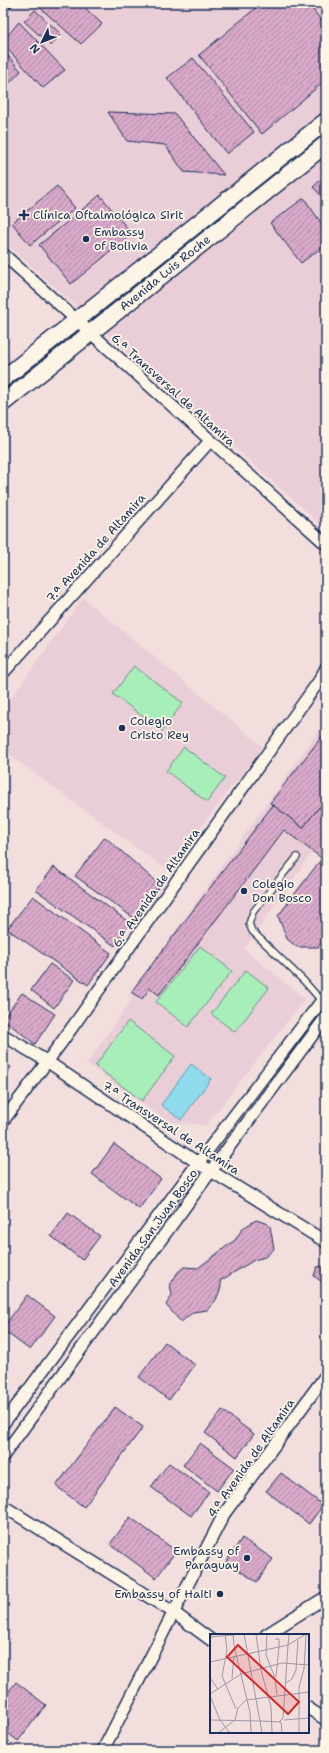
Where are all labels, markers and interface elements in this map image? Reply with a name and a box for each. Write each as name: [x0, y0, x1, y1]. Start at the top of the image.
north arrow: [22, 22, 62, 62]
text: N: [26, 40, 44, 57]
place label: Clínica Oftalmológica Sirit: [33, 207, 184, 223]
marker: Clínica Oftalmológica Sirit: [18, 209, 30, 221]
place label: Embassy of Bolivia: [94, 224, 148, 254]
street label: Avenida Luis Roche: [116, 231, 214, 315]
marker: Embassy of Bolivia: [81, 234, 91, 244]
street label: 6.ª Transversal de Altamira: [108, 330, 239, 450]
street label: 7.ª Avenida de Altamira: [43, 490, 149, 606]
place label: Colegio Cristo Rey: [130, 713, 189, 743]
marker: Colegio Cristo Rey: [117, 723, 127, 733]
street label: 6.ª Avenida de Altamira: [109, 825, 204, 951]
place label: Colegio Don Bosco: [252, 876, 311, 906]
marker: Colegio Don Bosco: [239, 886, 249, 896]
street label: 7.ª Transversal de Altamira: [99, 1078, 243, 1179]
street label: Avenida San Juan Bosco: [105, 1166, 201, 1290]
street label: 4.ª Avenida de Altamira: [204, 1395, 298, 1520]
place label: Embassy of Paraguay: [173, 1543, 240, 1573]
marker: Embassy of Paraguay: [242, 1553, 252, 1563]
place label: Embassy of Haiti: [114, 1586, 212, 1602]
marker: Embassy of Haiti: [215, 1589, 225, 1599]
inset map: [210, 1634, 309, 1733]

